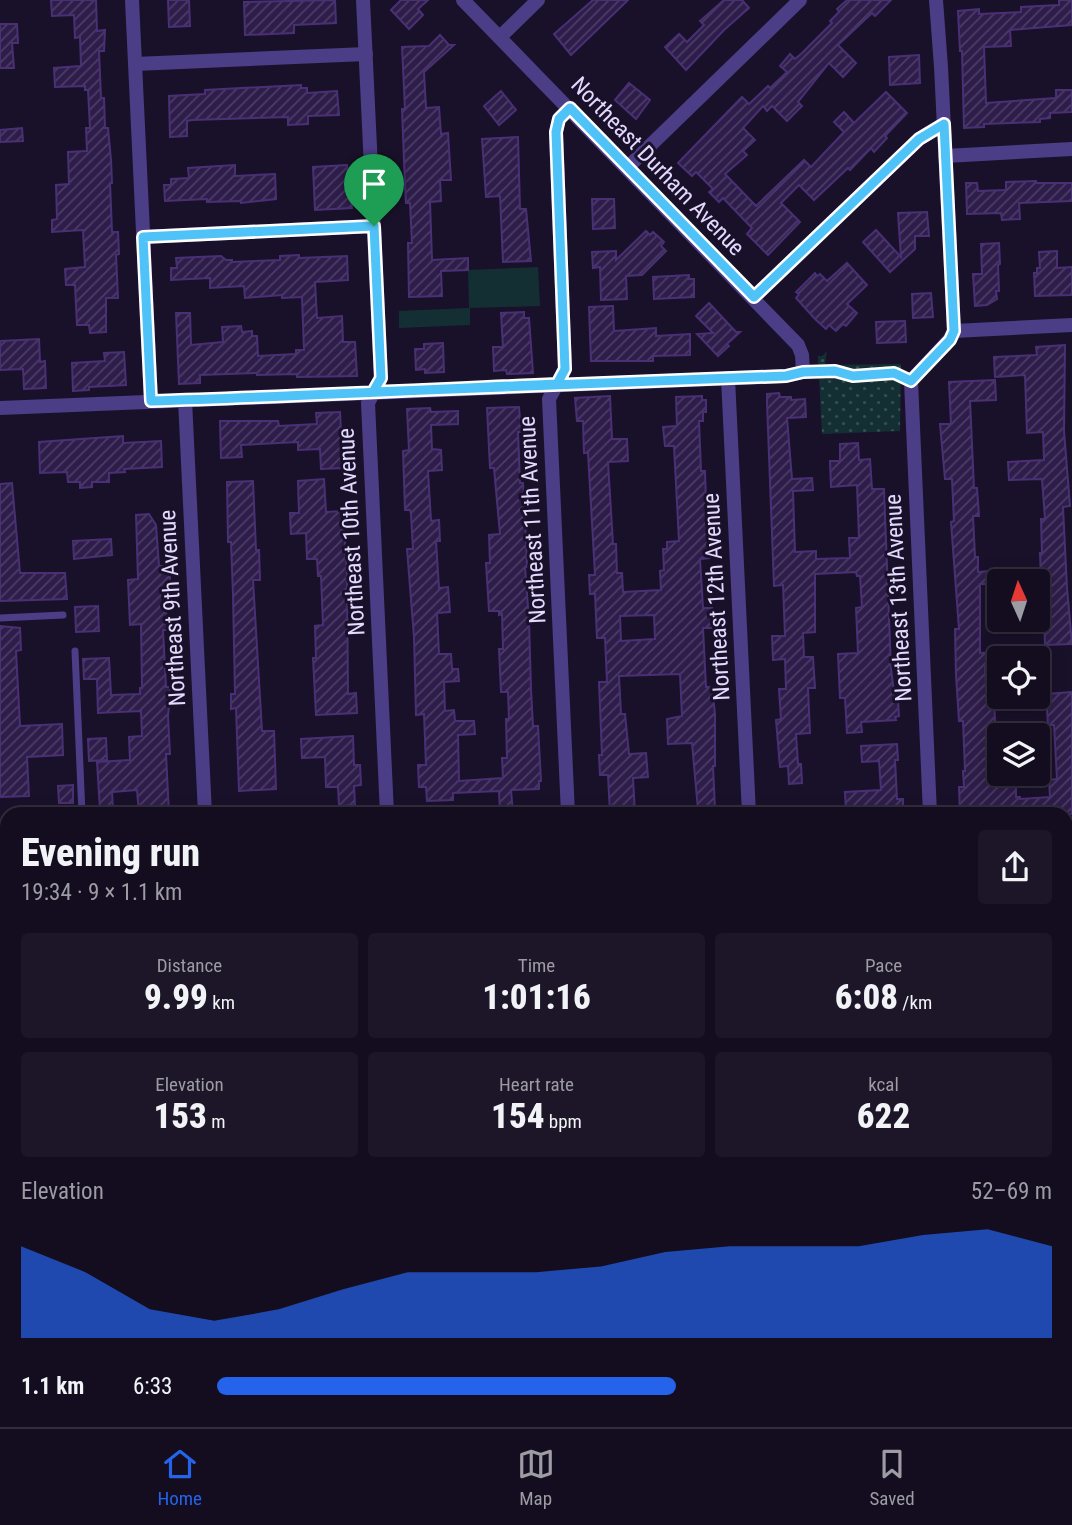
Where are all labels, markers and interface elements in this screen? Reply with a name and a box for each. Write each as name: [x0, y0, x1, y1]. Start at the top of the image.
street label: Northeast Durham Avenue: [565, 71, 750, 261]
pin: [344, 154, 404, 226]
icon: arrive: [355, 165, 393, 203]
street label: Northeast 11th Avenue: [514, 416, 551, 624]
street label: Northeast 10th Avenue: [333, 428, 370, 636]
street label: Northeast 12th Avenue: [698, 493, 735, 701]
street label: Northeast 13th Avenue: [880, 494, 917, 702]
street label: Northeast 9th Avenue: [154, 509, 191, 707]
north arrow: [987, 569, 1050, 632]
map controls: [987, 569, 1050, 786]
button: locate: [987, 646, 1050, 709]
button: layers: [987, 723, 1050, 786]
button: share: [978, 830, 1052, 904]
text: Evening run: [21, 831, 200, 875]
text: 19:34 · 9 × 1.1 km: [21, 879, 182, 906]
text: Distance: [157, 954, 222, 977]
text: Time: [518, 954, 555, 977]
text: Pace: [865, 954, 902, 977]
text: 9.99: [144, 977, 208, 1018]
text: 1:01:16: [482, 977, 591, 1018]
text: 6:08: [835, 977, 898, 1018]
text: km: [208, 991, 235, 1014]
text: /km: [898, 991, 932, 1014]
text: Elevation: [155, 1073, 224, 1096]
text: Heart rate: [499, 1073, 574, 1096]
text: kcal: [868, 1073, 899, 1096]
text: 153: [153, 1096, 207, 1137]
text: 154: [491, 1096, 544, 1137]
text: 622: [857, 1096, 910, 1137]
text: m: [207, 1110, 226, 1133]
text: bpm: [544, 1110, 582, 1133]
text: Elevation: [21, 1178, 104, 1205]
text: 52–69 m: [971, 1178, 1052, 1205]
text: 1.1 km: [21, 1373, 84, 1400]
text: 6:33: [133, 1373, 172, 1400]
tab: Home: [157, 1445, 202, 1510]
tab: Map: [517, 1445, 555, 1510]
tab: Saved: [869, 1445, 915, 1510]

